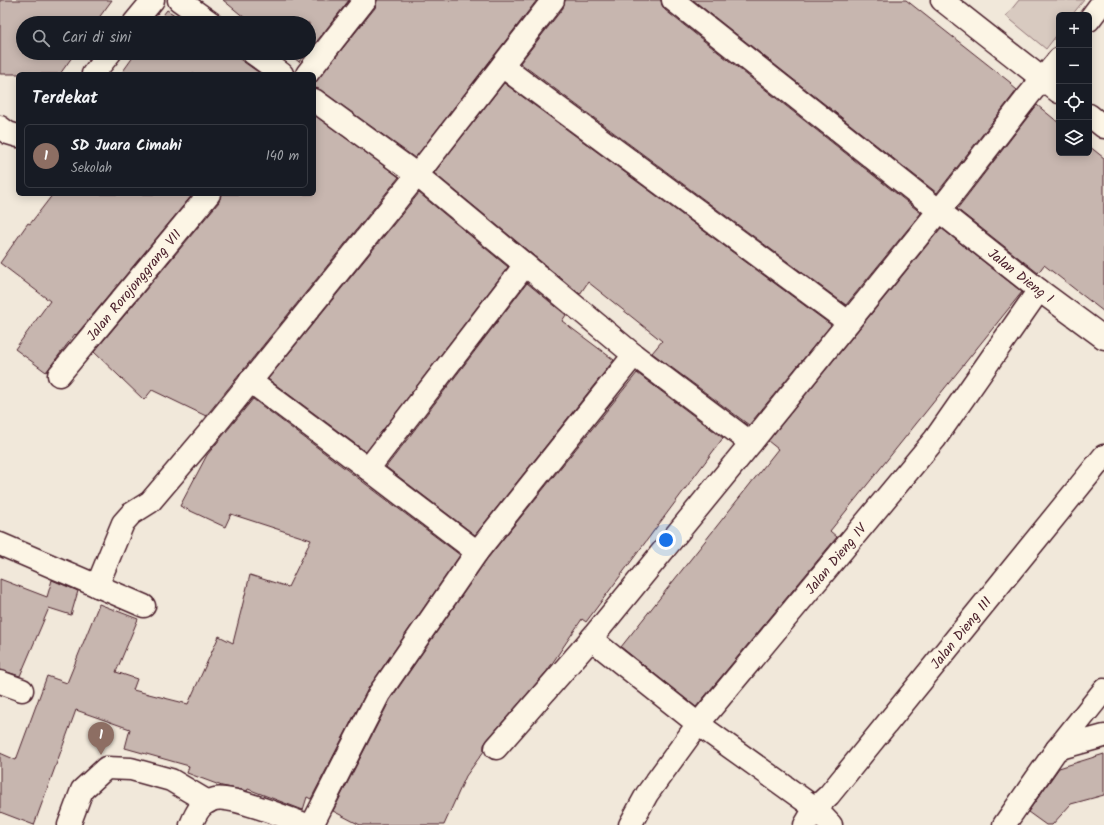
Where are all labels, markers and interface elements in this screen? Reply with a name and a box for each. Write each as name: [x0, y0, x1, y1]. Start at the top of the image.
map controls: [1056, 12, 1092, 156]
button: +: [1056, 12, 1092, 48]
search box: [16, 16, 316, 60]
text: Cari di sini: [62, 26, 131, 50]
icon: search: [30, 27, 52, 49]
button: −: [1056, 48, 1092, 84]
button: locate: [1056, 84, 1092, 120]
text: Terdekat: [32, 85, 98, 112]
button: layers: [1056, 120, 1092, 156]
text: SD Juara Cimahi: [71, 134, 182, 158]
text: 1: [44, 146, 48, 167]
text: 140 m: [266, 146, 299, 167]
text: Sekolah: [71, 158, 112, 179]
street label: Jalan Rorojonggrang VII: [81, 225, 187, 346]
street label: Jalan Dieng I: [983, 243, 1058, 309]
street label: Jalan Dieng IV: [800, 518, 873, 600]
your location: [656, 530, 676, 550]
street label: Jalan Dieng III: [925, 592, 998, 674]
pin: 1: [88, 722, 114, 755]

